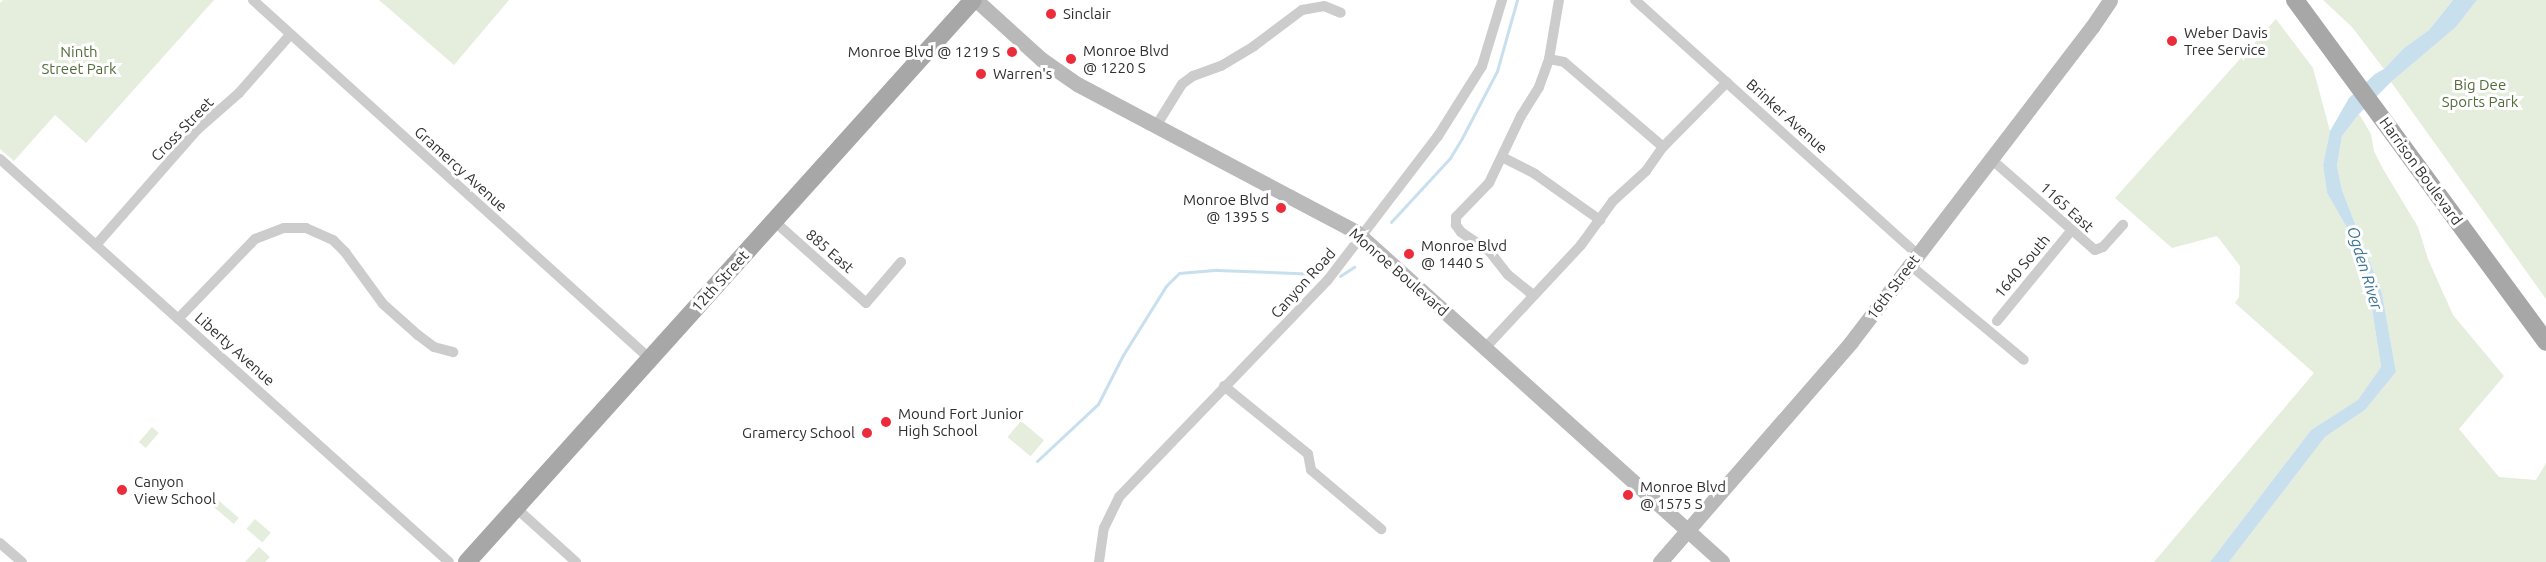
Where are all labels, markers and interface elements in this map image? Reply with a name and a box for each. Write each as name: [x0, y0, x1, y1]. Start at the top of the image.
place label: Sinclair: [1063, 5, 1111, 23]
marker: Sinclair: [1044, 7, 1058, 21]
place label: Weber Davis Tree Service: [2184, 23, 2268, 58]
marker: Weber Davis Tree Service: [2165, 34, 2179, 48]
place label: Monroe Blvd @ 1220 S: [1083, 41, 1169, 76]
park label: Ninth Street Park: [41, 42, 117, 77]
place label: Monroe Blvd @ 1219 S: [848, 43, 1000, 61]
marker: Monroe Blvd @ 1219 S: [1005, 45, 1019, 59]
marker: Monroe Blvd @ 1220 S: [1064, 52, 1078, 66]
place label: Warren's: [993, 65, 1052, 83]
marker: Warren's: [974, 67, 988, 81]
street label: Brinker Avenue: [1743, 75, 1831, 157]
park label: Big Dee Sports Park: [2442, 75, 2518, 110]
street label: Cross Street: [147, 93, 217, 165]
street label: Harrison Boulevard: [2376, 114, 2466, 228]
street label: Gramercy Avenue: [411, 123, 511, 215]
street label: 1165 East: [2037, 178, 2097, 236]
place label: Monroe Blvd @ 1395 S: [1183, 190, 1269, 225]
marker: Monroe Blvd @ 1395 S: [1274, 201, 1288, 215]
street label: Monroe Boulevard: [1346, 224, 1452, 320]
water label: Ogden River: [2343, 224, 2387, 312]
street label: 885 East: [802, 225, 858, 277]
street label: 1640 South: [1990, 231, 2054, 301]
place label: Monroe Blvd @ 1440 S: [1421, 236, 1507, 271]
street label: Canyon Road: [1267, 244, 1339, 322]
street label: 12th Street: [688, 246, 752, 316]
marker: Monroe Blvd @ 1440 S: [1402, 247, 1416, 261]
street label: 16th Street: [1863, 251, 1923, 323]
street label: Liberty Avenue: [191, 308, 279, 390]
place label: Mound Fort Junior High School: [898, 404, 1023, 439]
marker: Mound Fort Junior High School: [879, 415, 893, 429]
place label: Gramercy School: [742, 424, 855, 442]
marker: Gramercy School: [860, 426, 874, 440]
place label: Canyon View School: [134, 472, 216, 507]
place label: Monroe Blvd @ 1575 S: [1640, 477, 1726, 512]
marker: Canyon View School: [115, 483, 129, 497]
marker: Monroe Blvd @ 1575 S: [1621, 488, 1635, 502]

